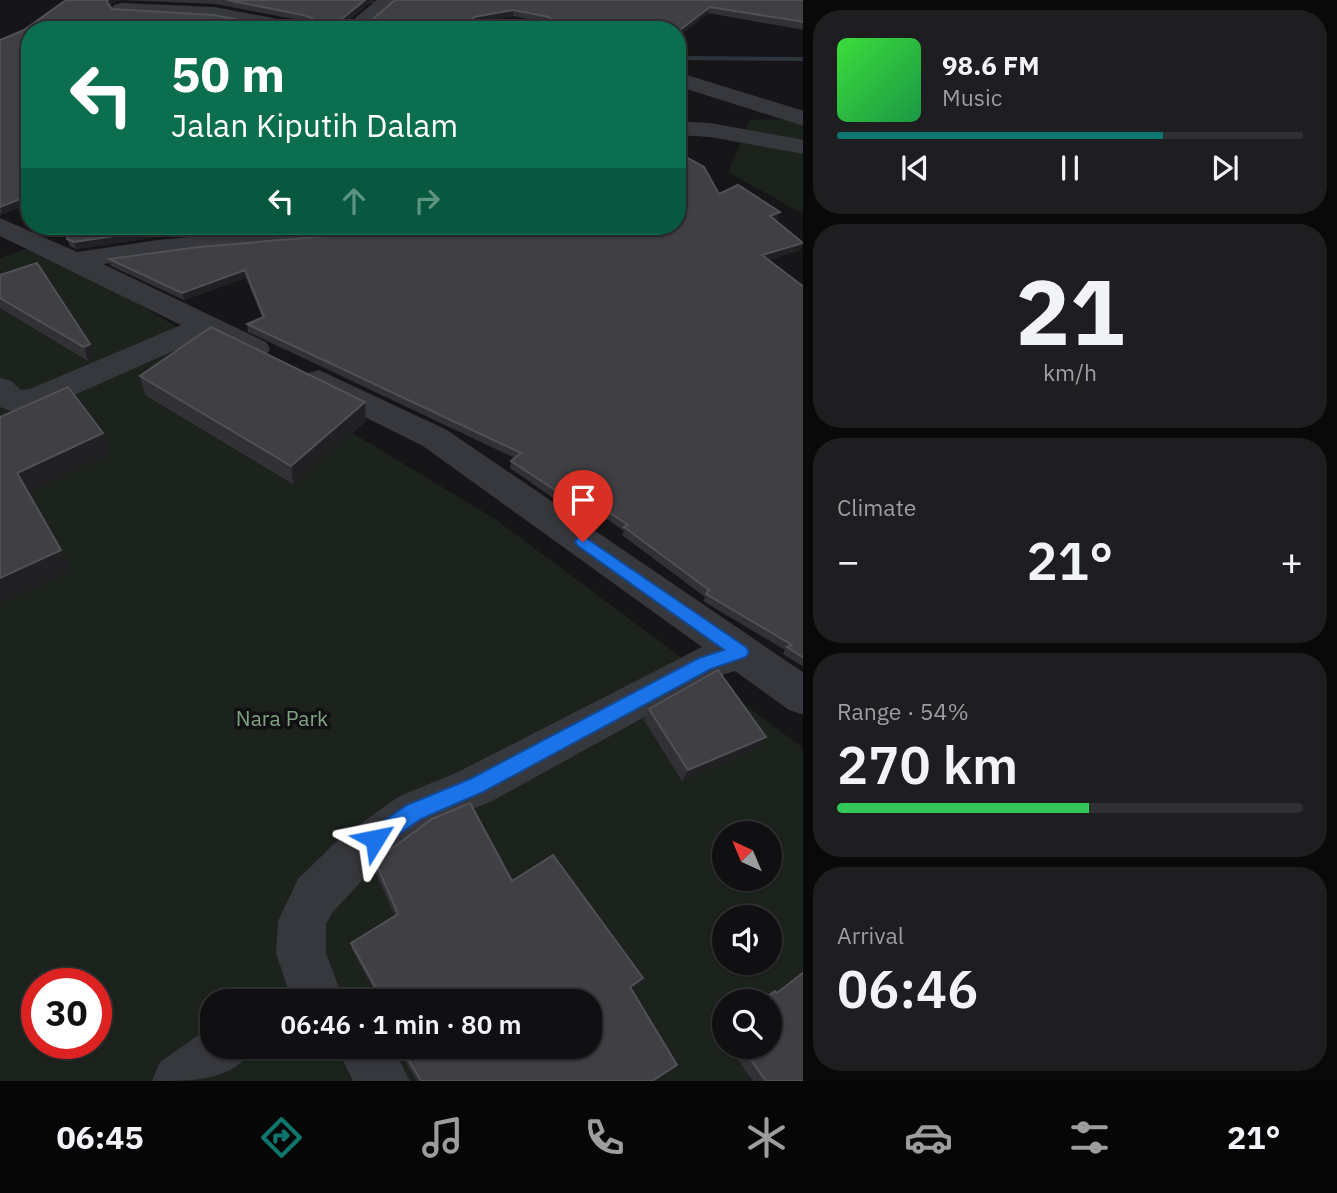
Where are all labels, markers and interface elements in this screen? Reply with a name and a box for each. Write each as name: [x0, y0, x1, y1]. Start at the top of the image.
text: 50 m: [171, 42, 285, 105]
text: 98.6 FM: [942, 48, 1040, 82]
icon: left: [56, 49, 147, 140]
text: Music: [942, 82, 1002, 112]
text: Jalan Kiputih Dalam: [171, 104, 458, 146]
icon: previous: [896, 149, 934, 187]
icon: pause: [1051, 149, 1089, 187]
icon: next: [1206, 149, 1244, 187]
icon: left: [262, 182, 300, 220]
icon: ahead: [335, 182, 373, 220]
icon: right: [408, 182, 446, 220]
text: 21: [1015, 252, 1125, 370]
text: km/h: [1043, 357, 1097, 387]
pin: [553, 470, 613, 542]
icon: arrive: [564, 481, 602, 519]
text: Climate: [837, 492, 916, 522]
text: 21°: [1027, 527, 1113, 594]
text: −: [837, 536, 860, 585]
text: +: [1280, 536, 1303, 585]
text: Range · 54%: [837, 696, 969, 726]
park label: Nara Park: [236, 704, 328, 732]
text: 270 km: [837, 731, 1018, 798]
position arrow: [338, 802, 412, 876]
north arrow: [712, 821, 782, 891]
map controls: [712, 821, 782, 1059]
button: sound: [712, 905, 782, 975]
text: Arrival: [837, 920, 904, 950]
text: 06:46: [837, 955, 978, 1022]
speed limit sign: 30: [21, 968, 112, 1059]
button: search: [712, 989, 782, 1059]
text: 06:46 · 1 min · 80 m: [280, 1007, 522, 1041]
icon: directions: [257, 1113, 306, 1162]
icon: music: [418, 1113, 467, 1162]
icon: phone: [580, 1113, 629, 1162]
icon: climate: [742, 1113, 791, 1162]
icon: car: [904, 1113, 953, 1162]
icon: filters: [1065, 1113, 1114, 1162]
text: 06:45: [56, 1116, 144, 1158]
text: 21°: [1227, 1116, 1281, 1158]

